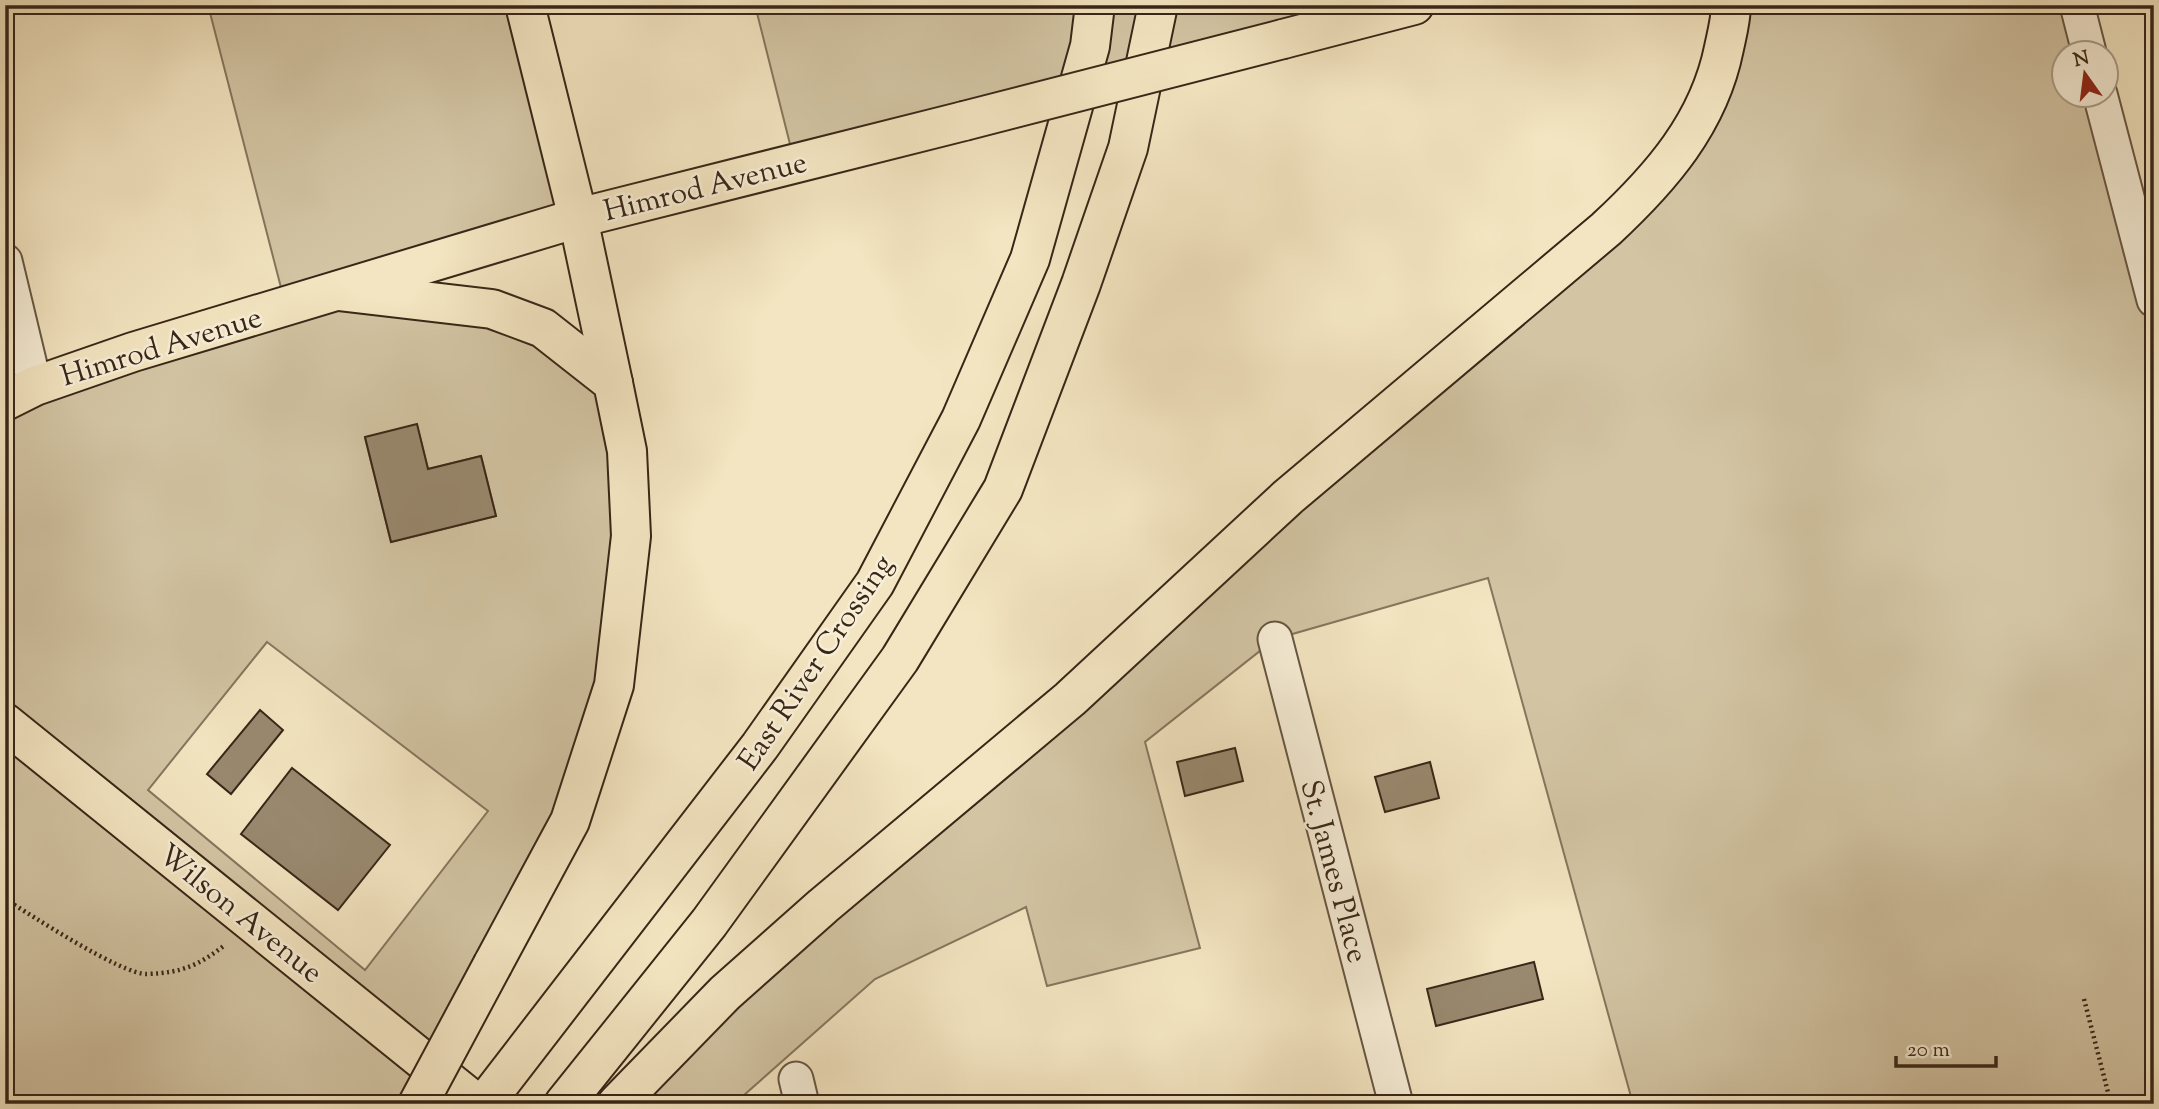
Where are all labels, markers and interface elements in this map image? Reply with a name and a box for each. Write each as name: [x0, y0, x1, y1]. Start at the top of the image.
north arrow: [2050, 38, 2120, 108]
text: N: [2071, 45, 2092, 75]
street label: Himrod Avenue: [599, 142, 812, 234]
street label: Himrod Avenue: [56, 297, 267, 399]
street label: East River Crossing: [729, 547, 905, 780]
street label: St. James Place: [1288, 776, 1378, 968]
street label: Wilson Avenue: [148, 835, 331, 995]
scale bar: [1896, 1025, 1996, 1069]
text: 20 m: [1907, 1036, 1950, 1066]

